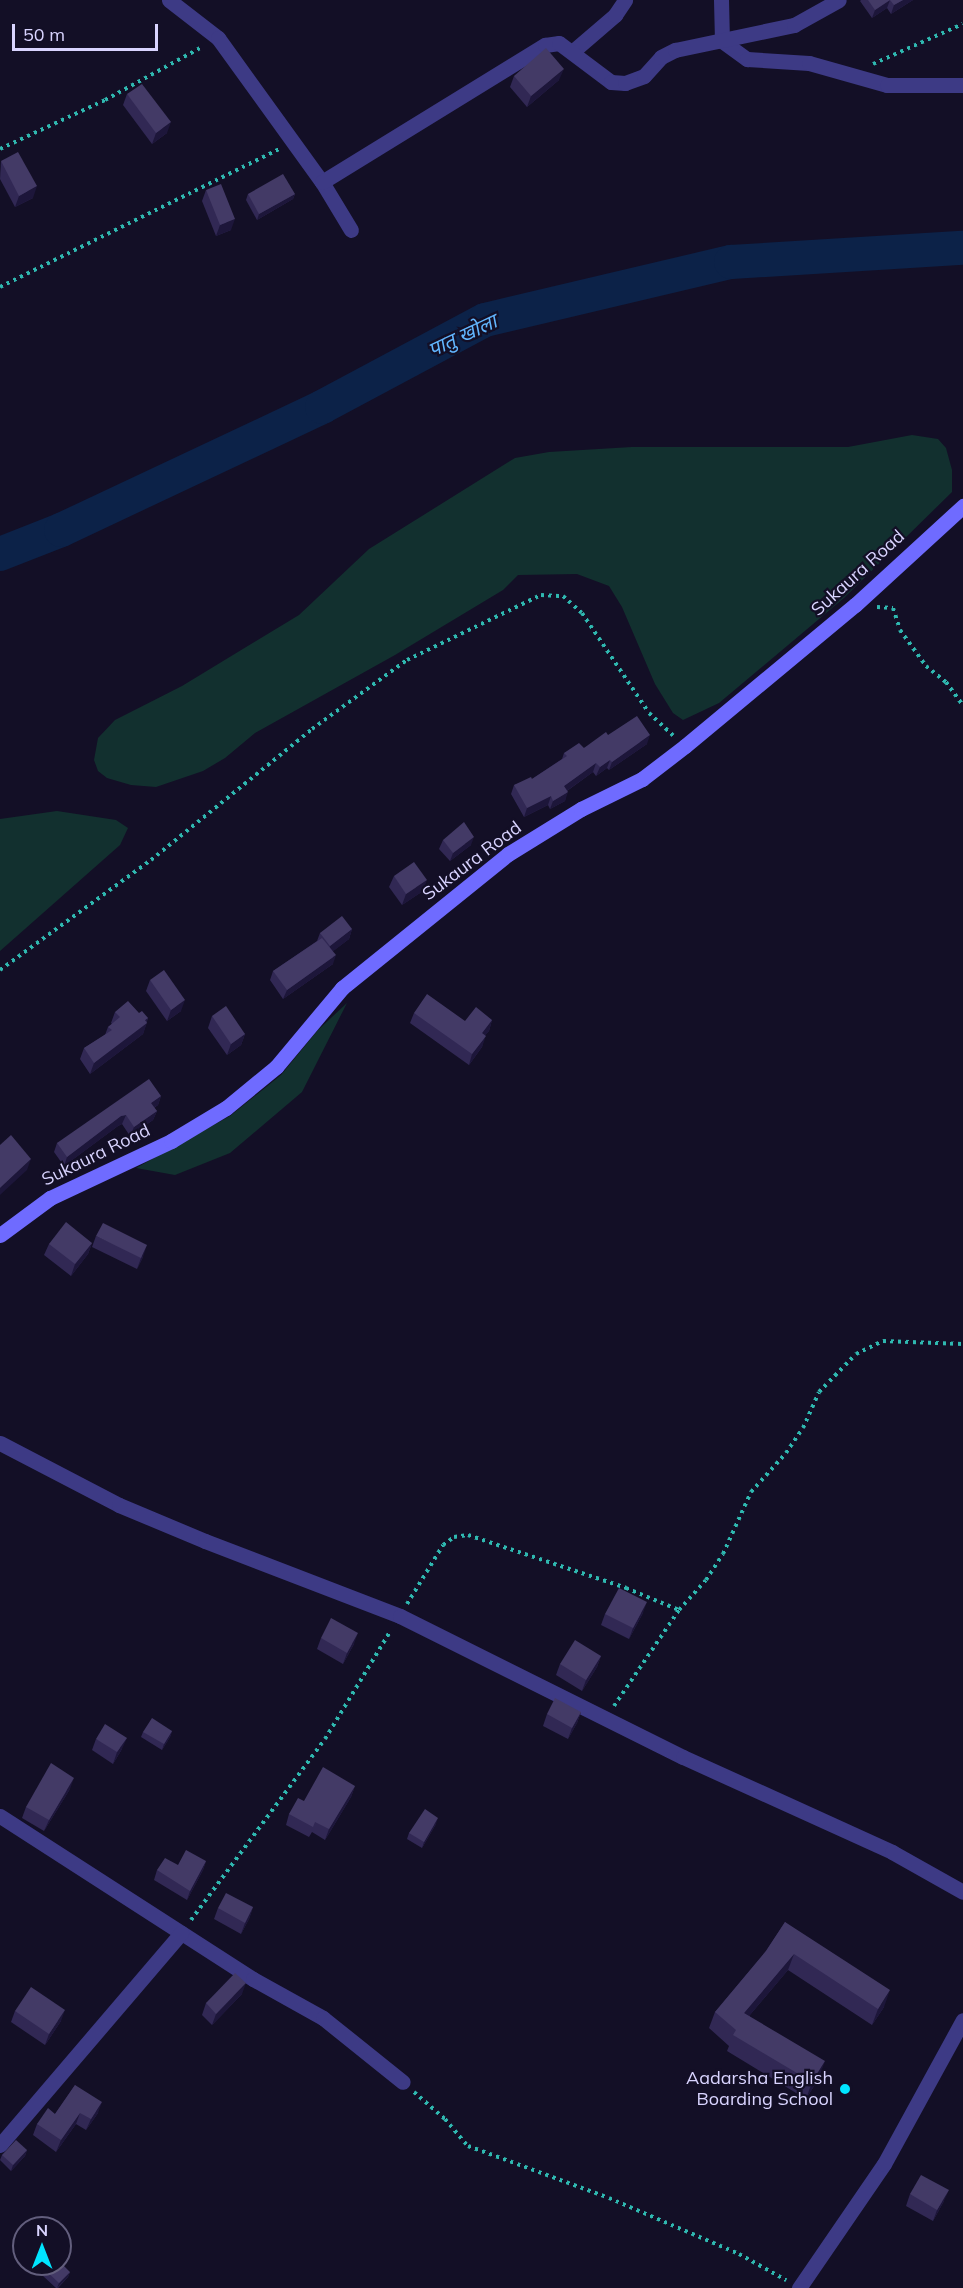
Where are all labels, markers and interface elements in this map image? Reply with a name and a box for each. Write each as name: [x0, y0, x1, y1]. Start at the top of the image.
scale bar: [15, 12, 160, 50]
text: 50 m: [23, 23, 65, 46]
water label: पातु खोला: [424, 309, 500, 361]
street label: Sukaura Road: [807, 525, 909, 621]
street label: Sukaura Road: [418, 817, 526, 905]
street label: Sukaura Road: [38, 1119, 154, 1191]
place label: Aadarsha English Boarding School: [686, 2068, 833, 2110]
marker: Aadarsha English Boarding School: [838, 2082, 852, 2096]
north arrow: [12, 2216, 72, 2276]
text: N: [36, 2220, 48, 2240]

